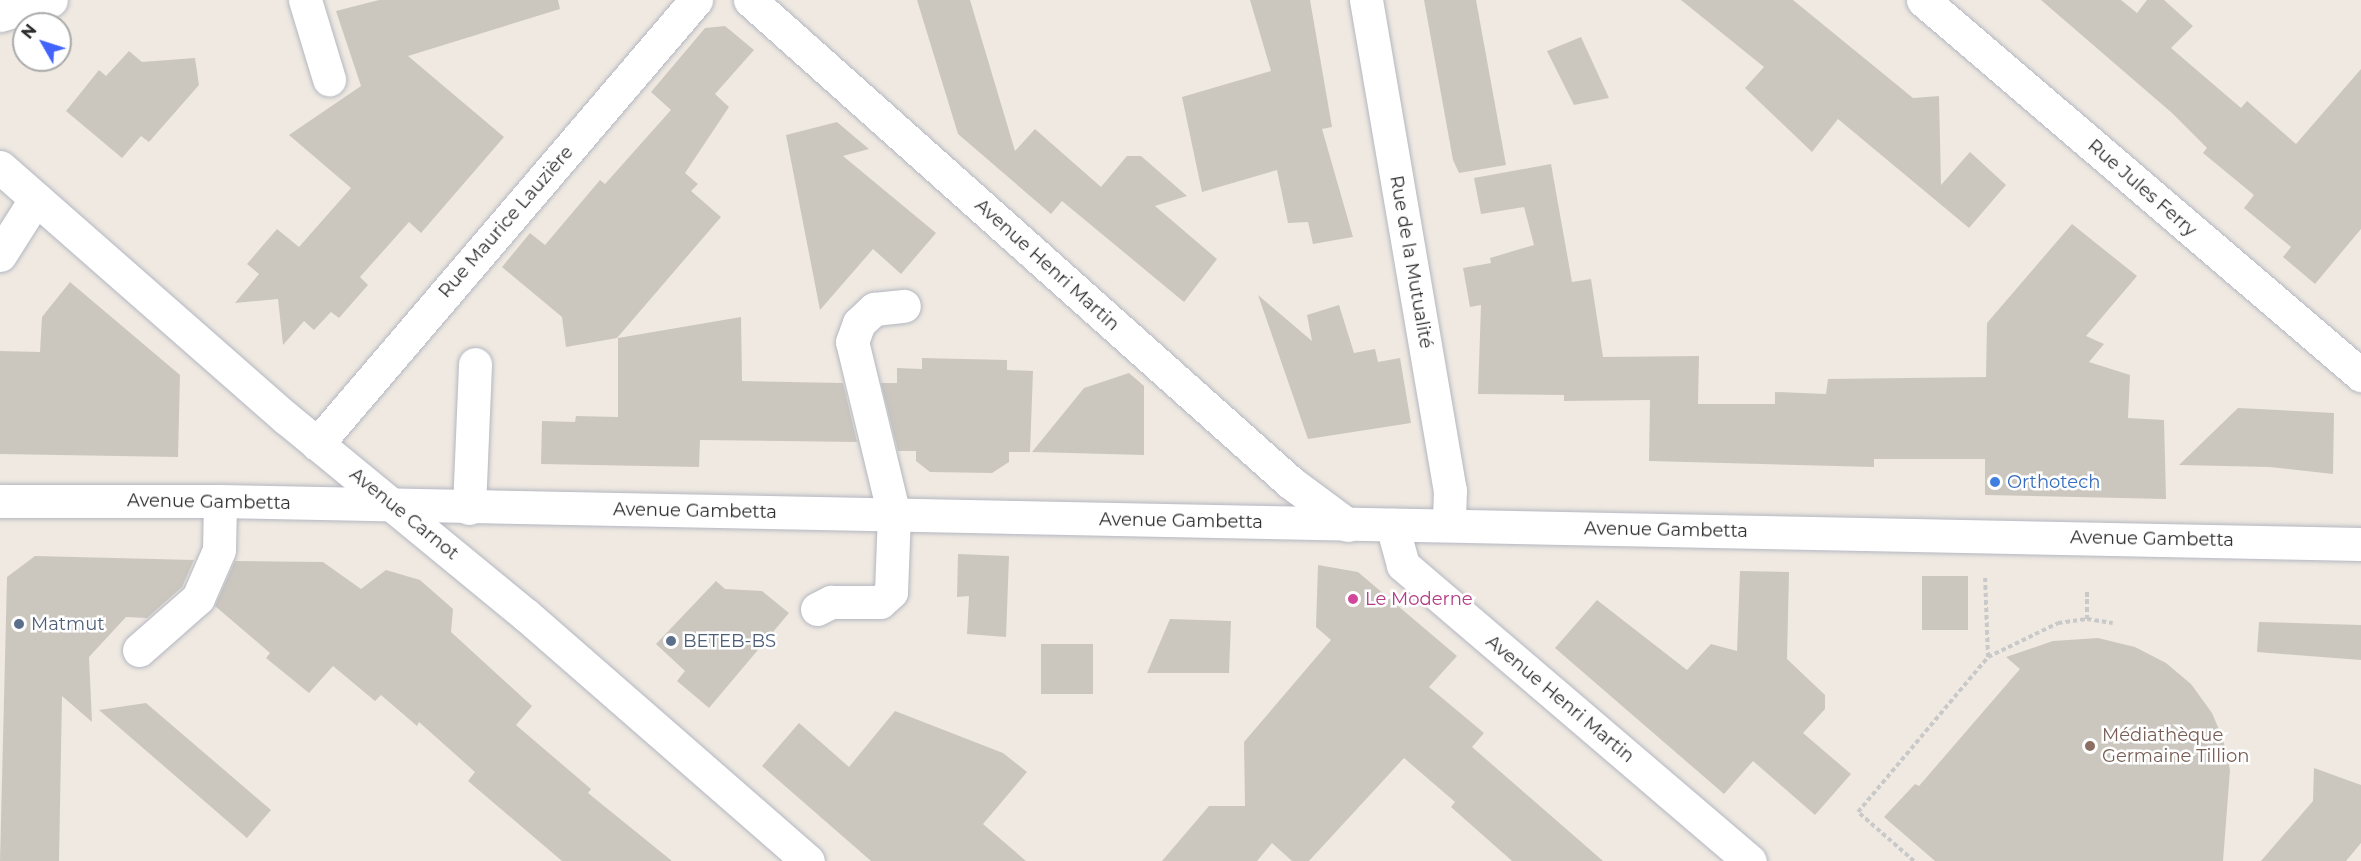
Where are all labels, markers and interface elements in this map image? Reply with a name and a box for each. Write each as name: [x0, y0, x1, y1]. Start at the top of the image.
north arrow: [12, 12, 72, 72]
text: N: [18, 21, 41, 43]
street label: Rue Jules Ferry: [2083, 135, 2201, 241]
street label: Rue Maurice Lauzière: [434, 142, 578, 302]
street label: Rue de la Mutualité: [1385, 174, 1437, 350]
street label: Avenue Henri Martin: [970, 195, 1124, 335]
street label: Avenue Carnot: [345, 464, 463, 564]
place label: Orthotech: [2007, 471, 2100, 493]
marker: Orthotech: [1988, 475, 2002, 489]
street label: Avenue Gambetta: [127, 490, 291, 514]
street label: Avenue Gambetta: [613, 499, 777, 523]
street label: Avenue Gambetta: [1099, 509, 1263, 533]
street label: Avenue Gambetta: [1584, 518, 1748, 542]
street label: Avenue Gambetta: [2070, 527, 2234, 551]
place label: Le Moderne: [1365, 588, 1473, 610]
marker: Le Moderne: [1346, 592, 1360, 606]
place label: Matmut: [31, 613, 105, 635]
marker: Matmut: [12, 617, 26, 631]
place label: BETEB-BS: [683, 630, 776, 652]
street label: Avenue Henri Martin: [1482, 631, 1638, 767]
marker: BETEB-BS: [664, 634, 678, 648]
place label: Médiathèque Germaine Tillion: [2102, 725, 2249, 768]
marker: Médiathèque Germaine Tillion: [2083, 739, 2097, 753]

